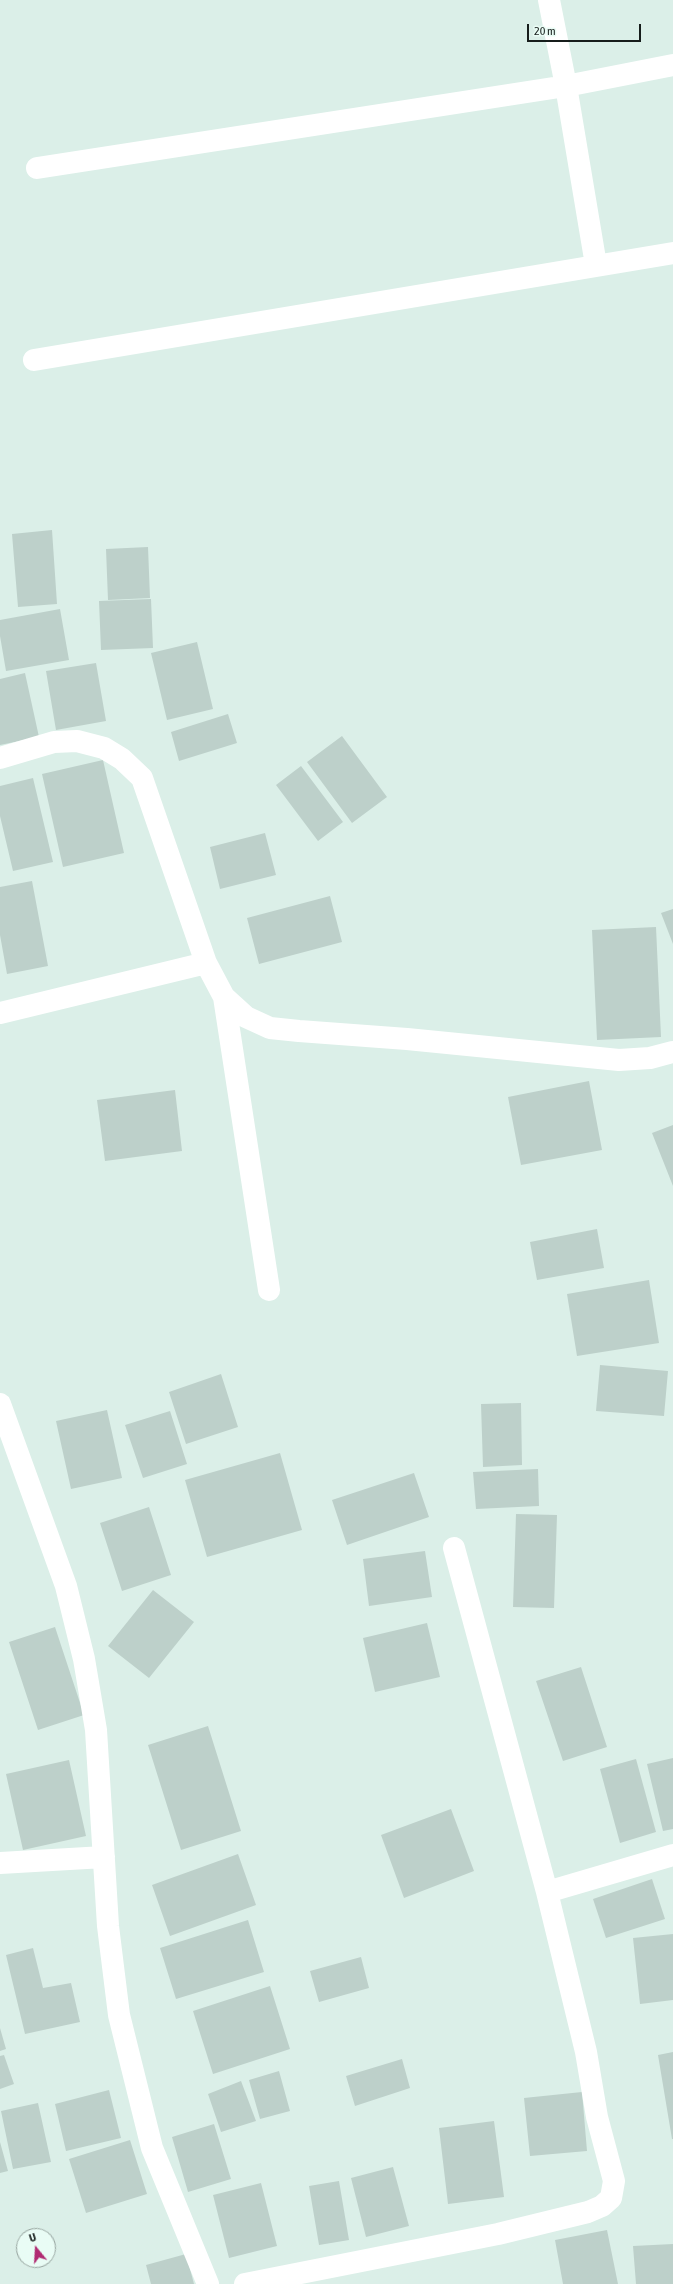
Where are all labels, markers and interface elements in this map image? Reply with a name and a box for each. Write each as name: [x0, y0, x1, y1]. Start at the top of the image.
scale bar: [529, 16, 643, 42]
text: 20 m: [534, 24, 556, 38]
north arrow: [16, 2228, 56, 2268]
text: U: [28, 2231, 38, 2244]

